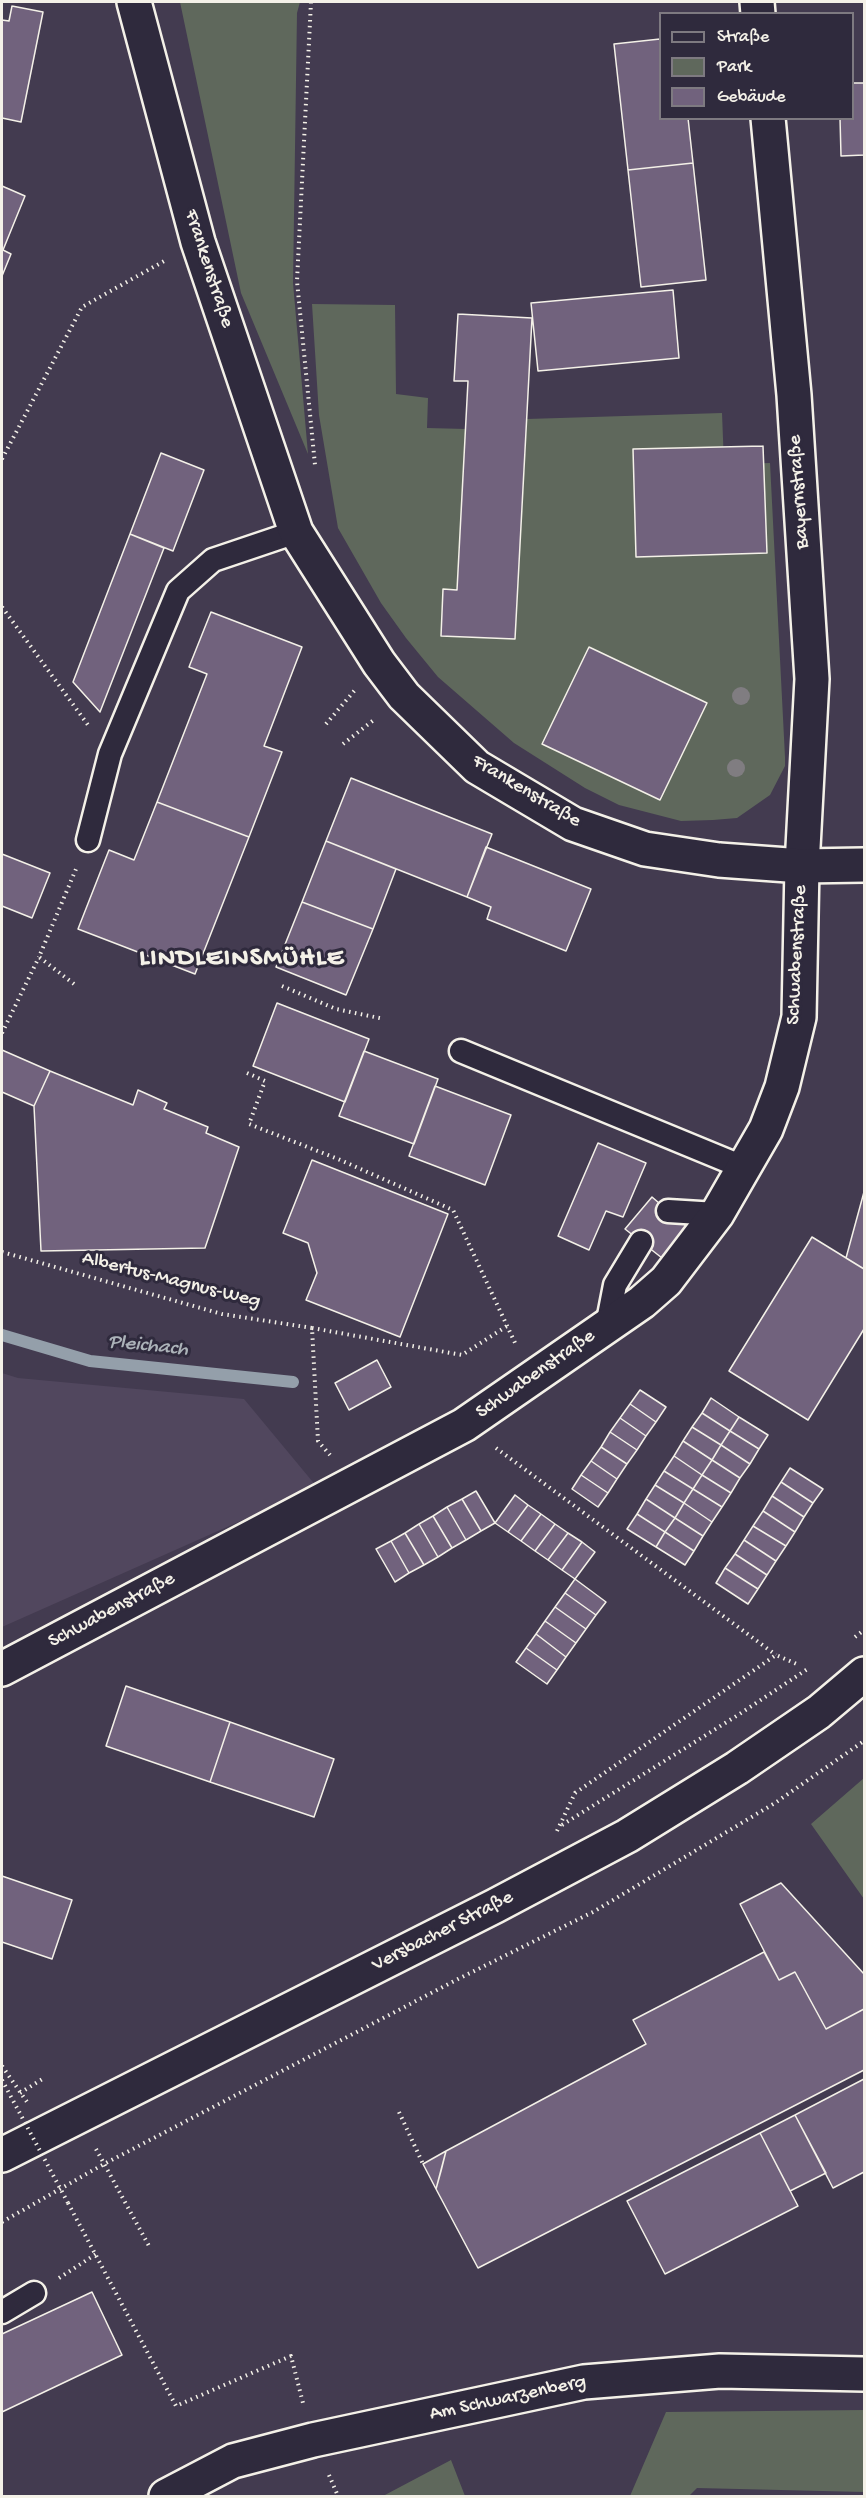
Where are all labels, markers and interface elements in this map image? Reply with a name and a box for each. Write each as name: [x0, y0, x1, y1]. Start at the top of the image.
legend: [659, 12, 854, 120]
text: Straße: [717, 27, 769, 48]
text: Park: [717, 57, 751, 78]
text: Gebäude: [717, 87, 785, 108]
street label: Frankenstraße: [178, 207, 238, 331]
street label: Bayernstraße: [784, 434, 816, 550]
street label: Frankenstraße: [467, 750, 585, 834]
street label: Schwabenstraße: [782, 884, 814, 1026]
district label: LINDLEINSMÜHLE: [139, 944, 345, 976]
street label: Albertus-Magnus-Weg: [79, 1247, 263, 1315]
street label: Schwabenstraße: [472, 1325, 600, 1425]
water label: Pleichach: [107, 1330, 189, 1364]
street label: Schwabenstraße: [45, 1568, 179, 1654]
street label: Versbacher Straße: [368, 1886, 518, 1978]
street label: Am Schwarzenberg: [428, 2371, 588, 2427]

